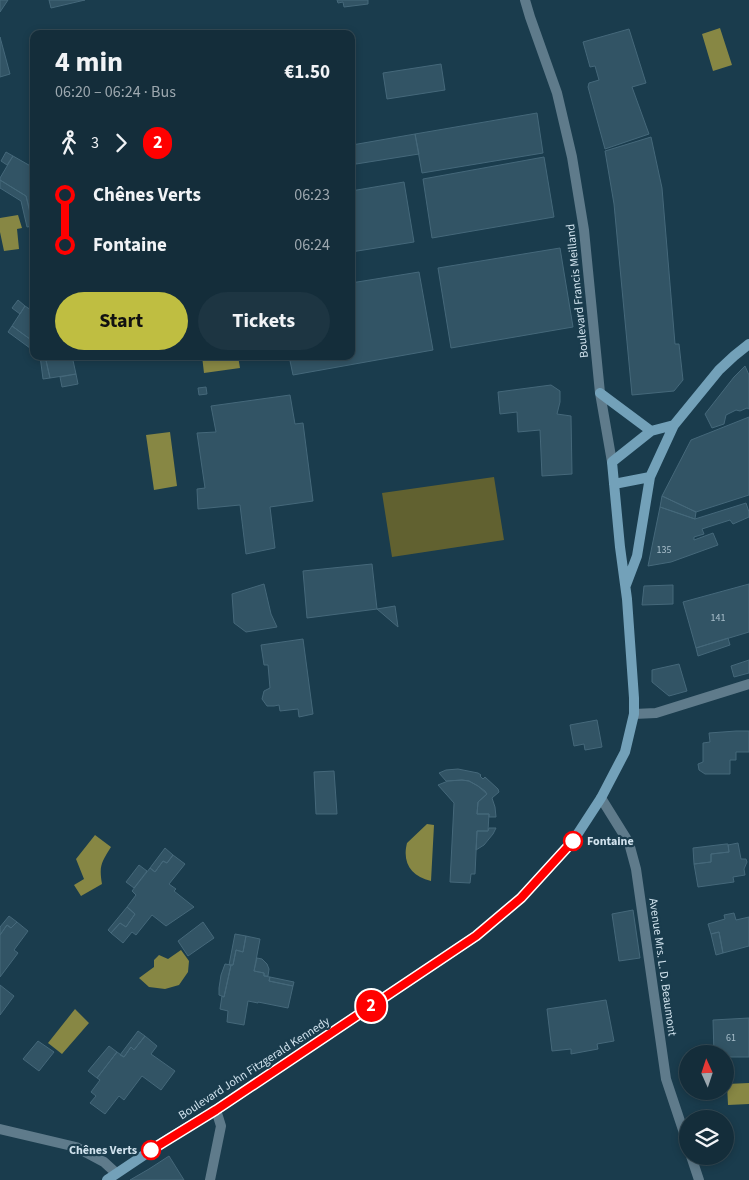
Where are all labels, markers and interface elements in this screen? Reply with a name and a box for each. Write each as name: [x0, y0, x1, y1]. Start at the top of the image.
text: 4 min: [55, 42, 123, 82]
text: €1.50: [284, 59, 330, 86]
text: 06:20 – 06:24 · Bus: [55, 81, 176, 103]
icon: walk: [55, 129, 83, 157]
icon: forward: [107, 129, 135, 157]
text: 2: [153, 130, 162, 155]
text: 3: [91, 132, 99, 154]
text: Chênes Verts: [93, 182, 201, 209]
text: 06:23: [294, 184, 330, 206]
street label: Boulevard Francis Meilland: [562, 223, 593, 359]
text: Fontaine: [93, 232, 167, 259]
text: 06:24: [294, 234, 330, 256]
button: Start: [55, 292, 188, 350]
button: Tickets: [198, 292, 330, 350]
house number: 135: [657, 543, 671, 557]
house number: 141: [711, 611, 725, 625]
marker: Fontaine: [563, 831, 583, 851]
place label: Fontaine: [587, 833, 634, 850]
street label: Avenue Mrs. L. D. Beaumont: [644, 897, 681, 1037]
line badge: 2: [355, 990, 387, 1022]
text: 2: [366, 993, 376, 1018]
street label: Boulevard John Fitzgerald Kennedy: [175, 1013, 334, 1124]
house number: 61: [726, 1031, 736, 1045]
north arrow: [679, 1045, 734, 1100]
map controls: [679, 1045, 734, 1165]
button: layers: [679, 1110, 734, 1165]
marker: Chênes Verts: [141, 1140, 161, 1160]
place label: Chênes Verts: [69, 1142, 137, 1159]

